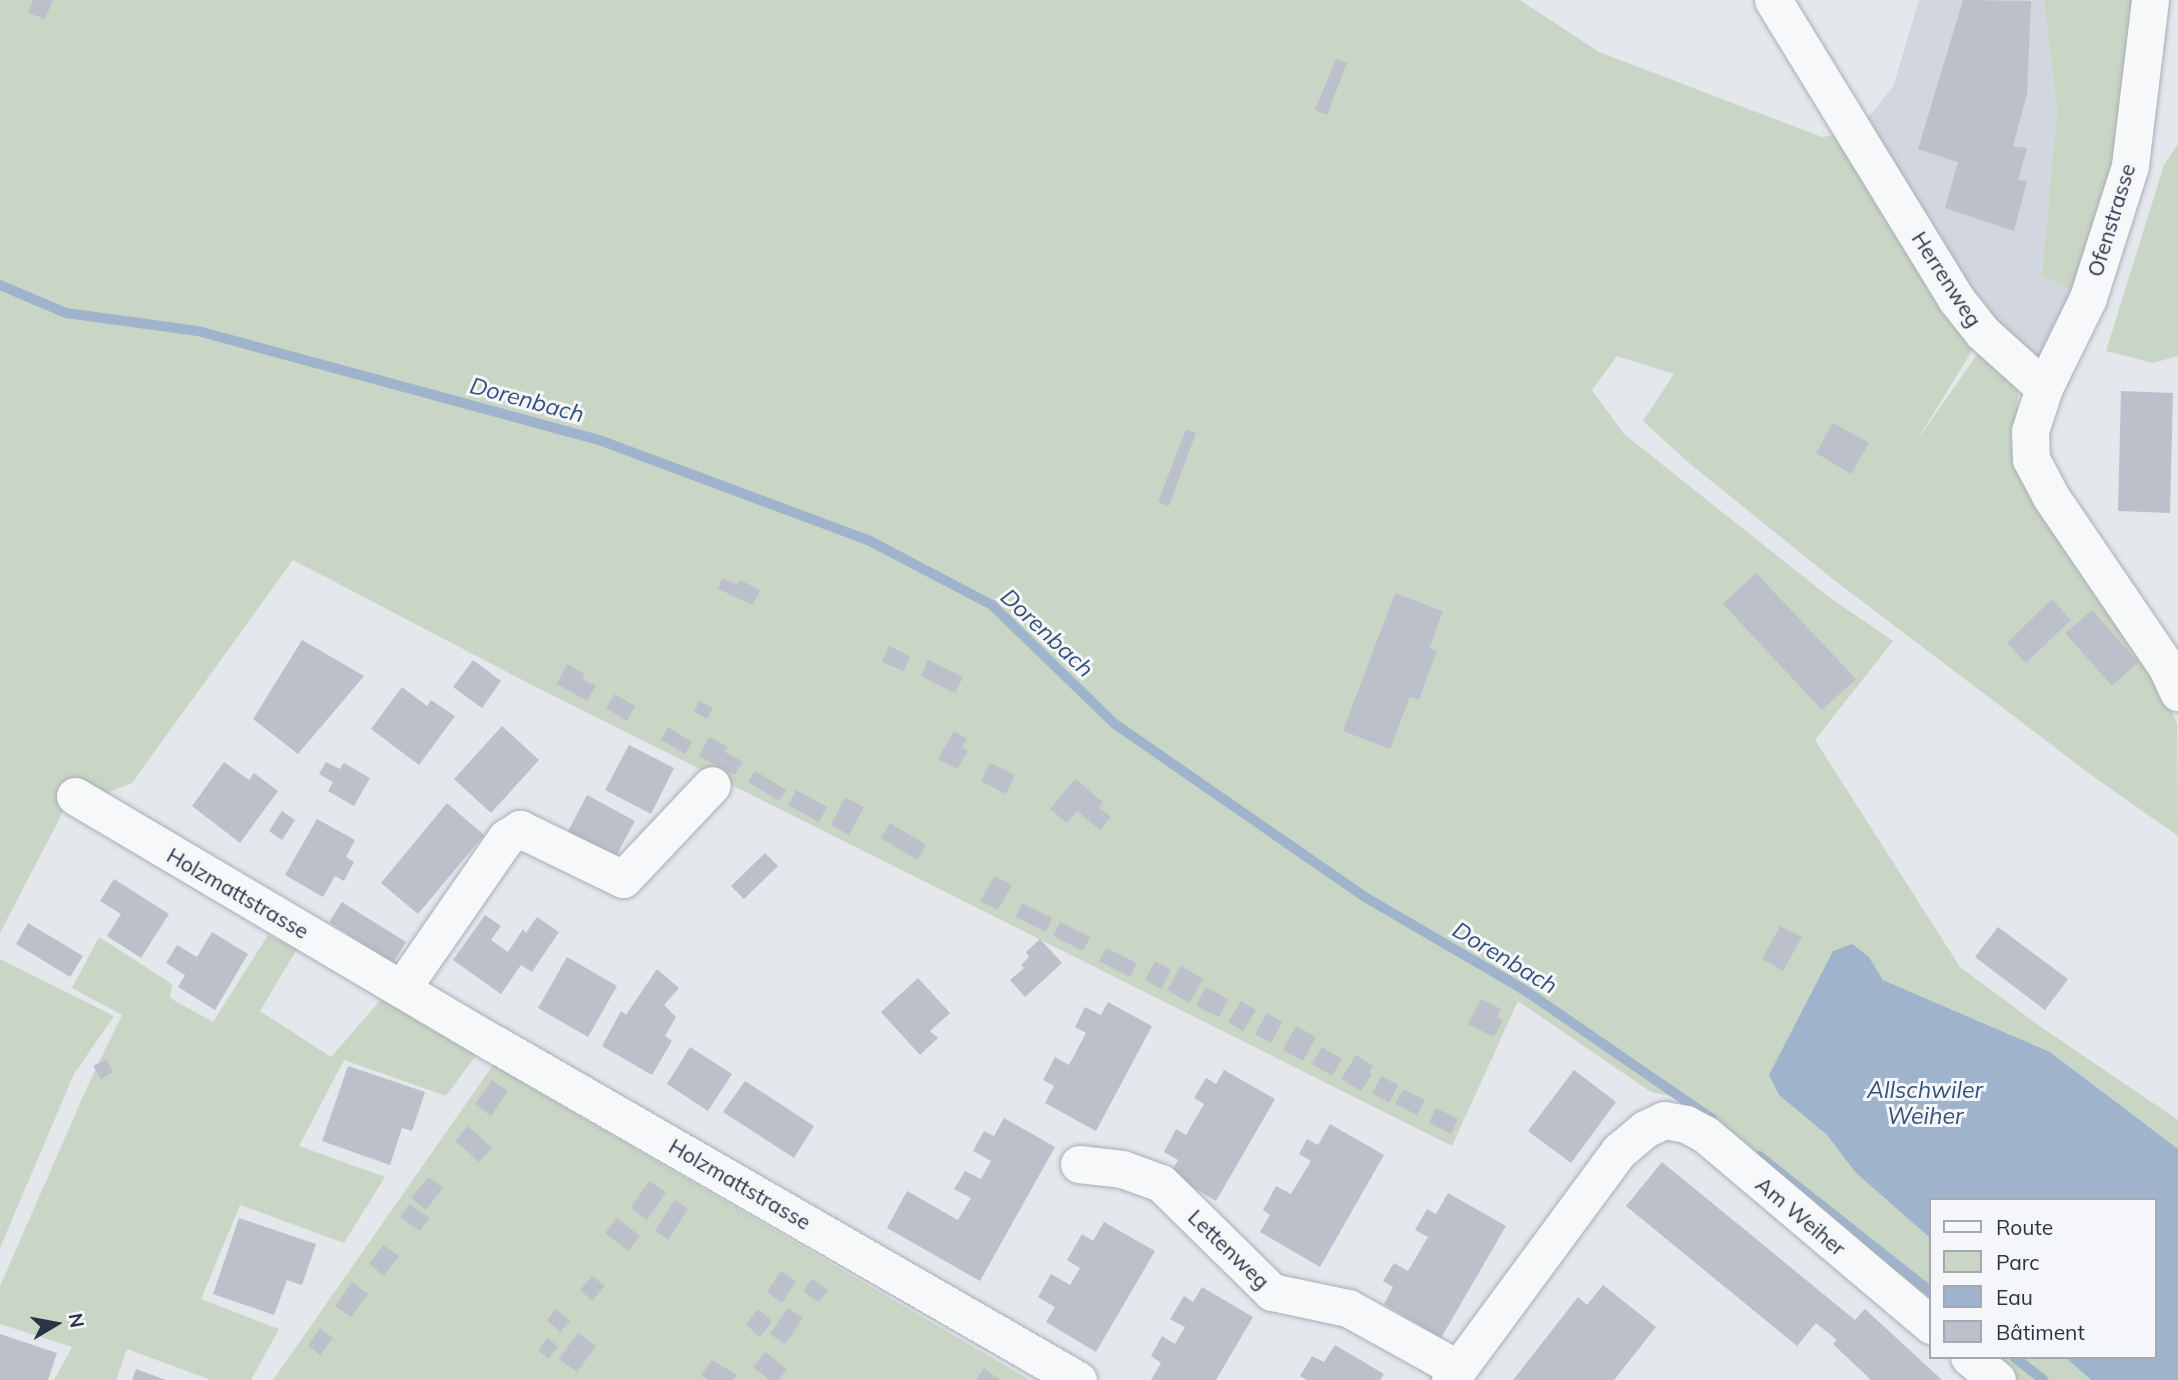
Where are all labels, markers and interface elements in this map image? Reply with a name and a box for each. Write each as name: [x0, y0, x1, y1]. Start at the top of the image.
street label: Ofenstrasse: [2082, 160, 2140, 280]
street label: Herrenweg: [1907, 227, 1987, 331]
water label: Dorenbach: [467, 372, 587, 428]
water label: Dorenbach: [995, 583, 1099, 683]
street label: Holzmattstrasse: [163, 842, 313, 944]
water label: Dorenbach: [1448, 916, 1562, 1000]
water label: Allschwiler Weiher: [1867, 1076, 1983, 1130]
street label: Holzmattstrasse: [665, 1133, 815, 1235]
street label: Am Weiher: [1751, 1171, 1851, 1261]
legend: [1930, 1198, 2157, 1359]
street label: Lettenweg: [1183, 1204, 1275, 1294]
text: Route: [1996, 1214, 2053, 1240]
text: Parc: [1996, 1249, 2040, 1275]
text: Eau: [1996, 1284, 2033, 1310]
north arrow: [21, 1289, 91, 1359]
text: N: [64, 1311, 90, 1330]
text: Bâtiment: [1996, 1319, 2085, 1345]

